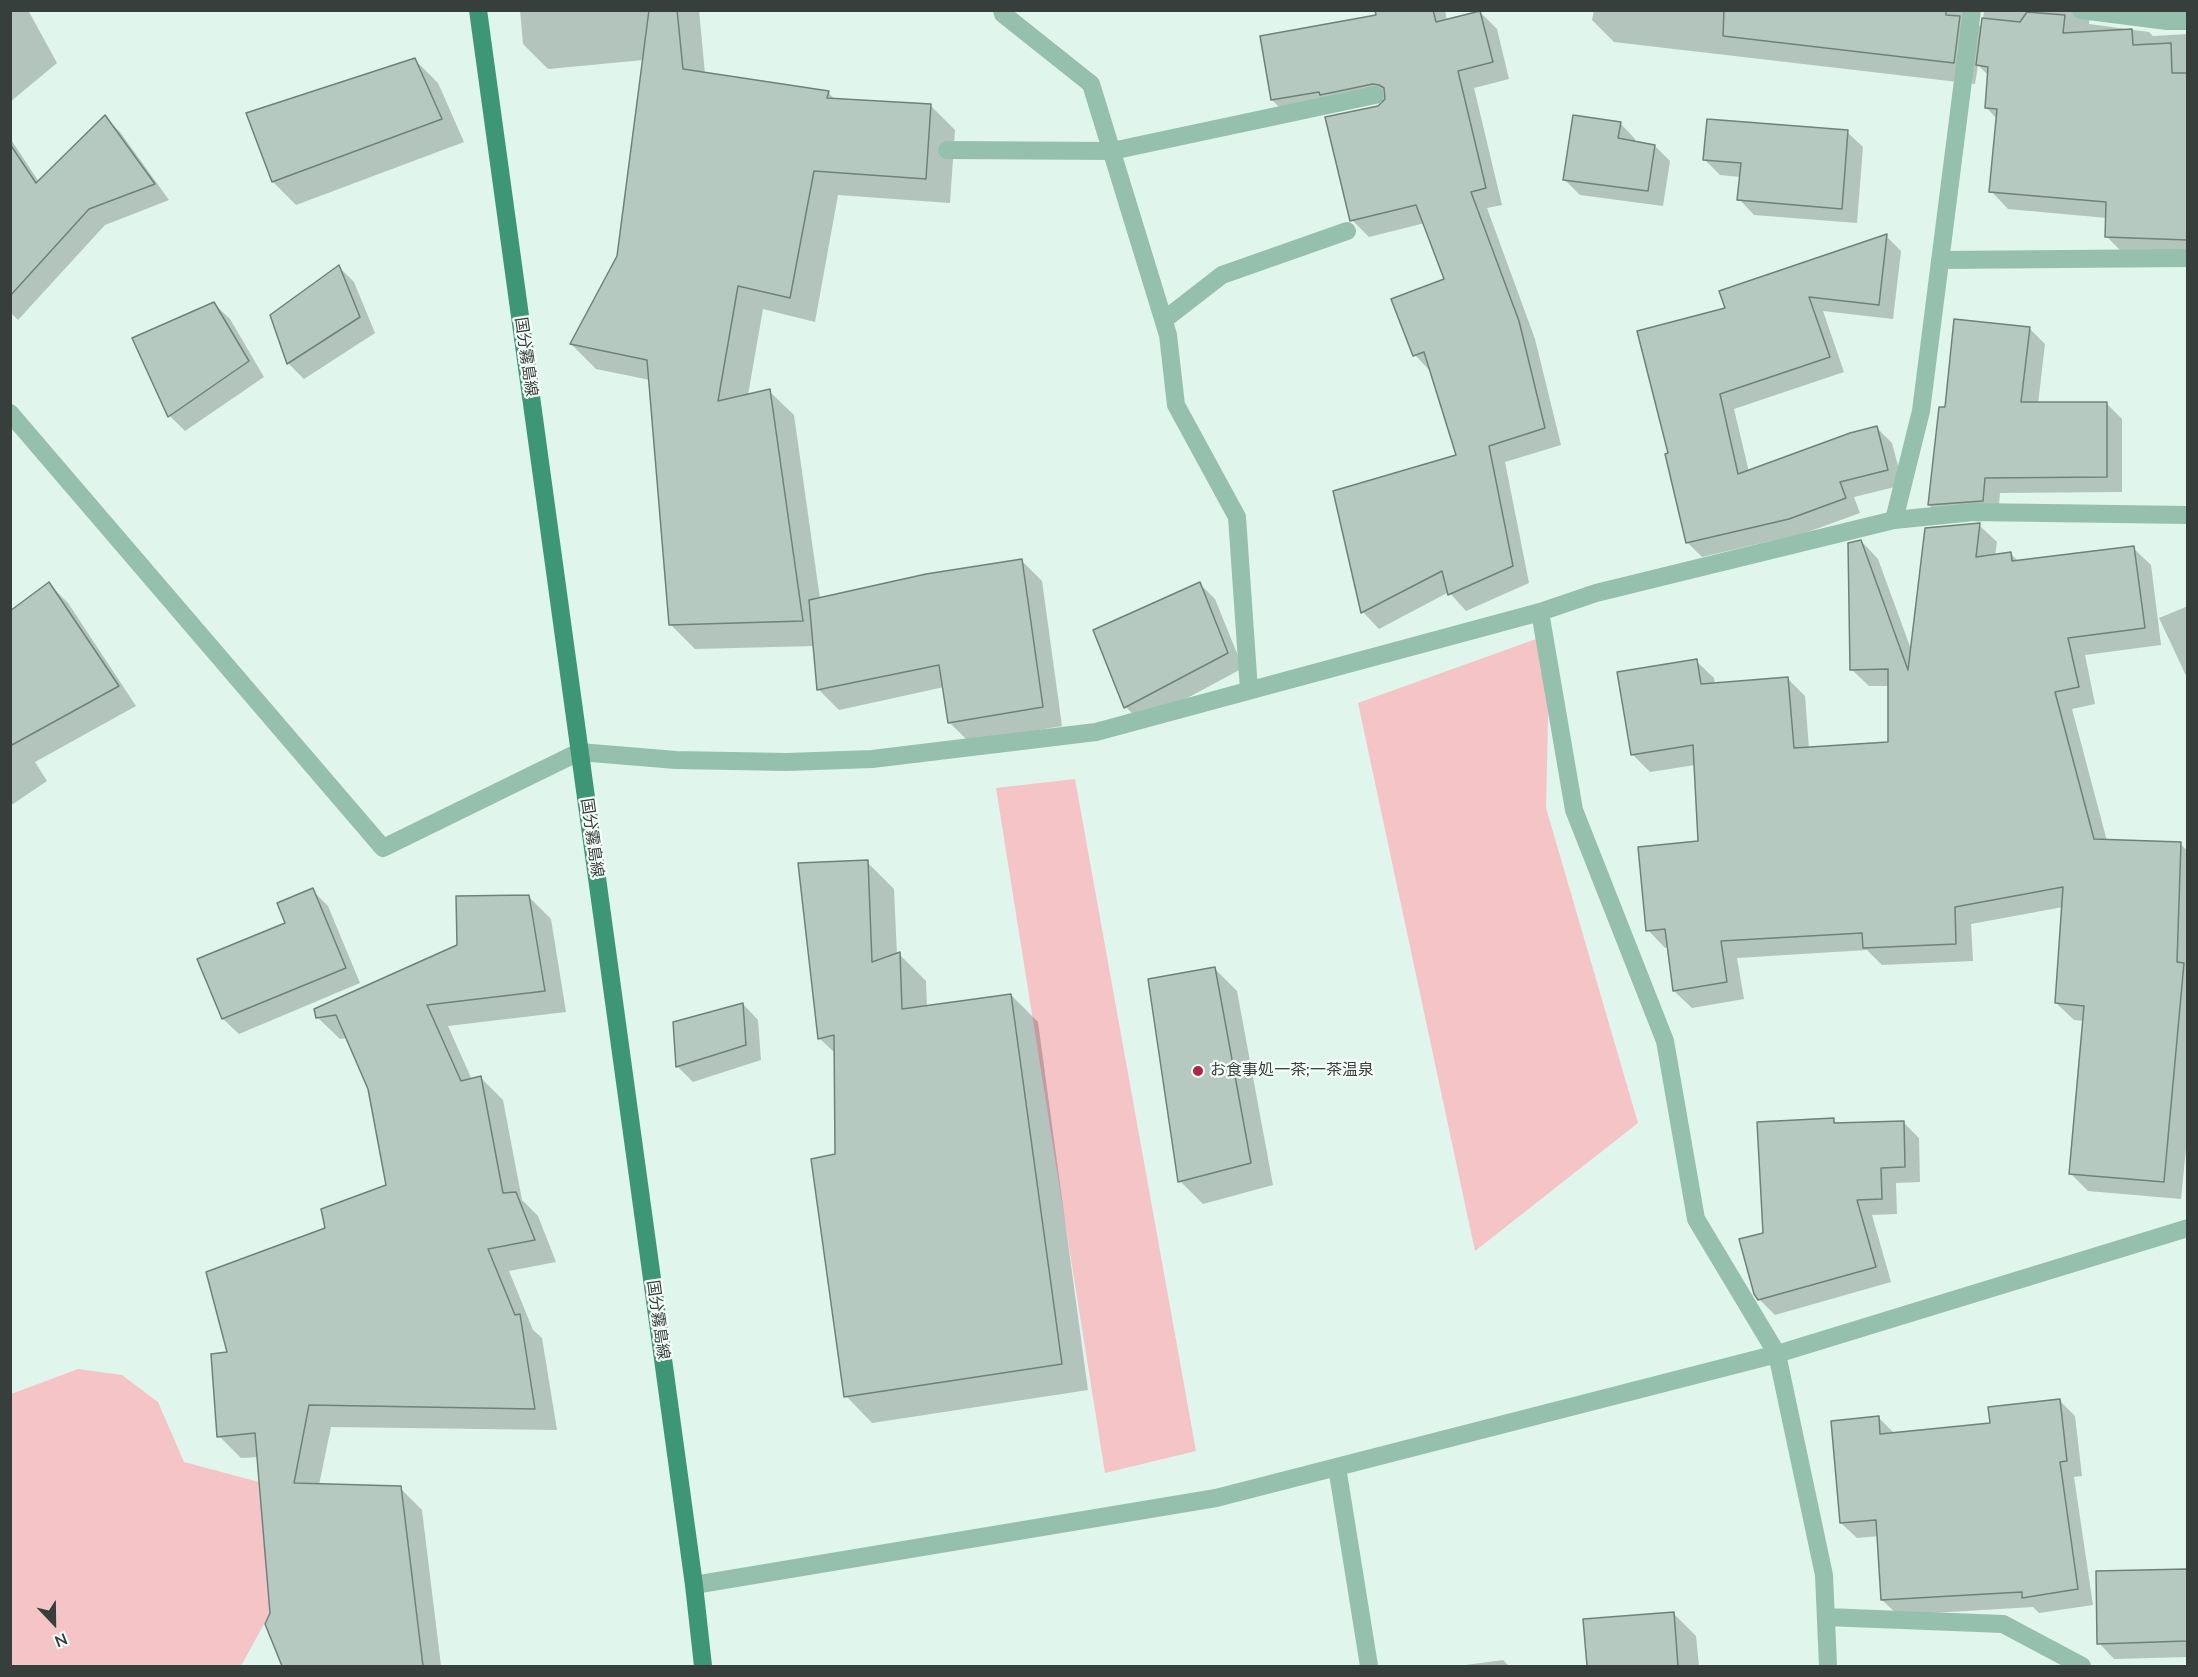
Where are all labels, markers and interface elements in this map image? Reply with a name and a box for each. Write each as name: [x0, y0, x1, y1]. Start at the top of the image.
street label: 国分霧島線: [510, 316, 540, 398]
street label: 国分霧島線: [576, 797, 606, 879]
place label: お食事処一茶;一茶温泉: [1210, 1061, 1374, 1081]
marker: お食事処一茶;一茶温泉: [1191, 1064, 1205, 1078]
street label: 国分霧島線: [642, 1279, 672, 1361]
north arrow: [24, 1593, 84, 1653]
text: N: [51, 1627, 70, 1652]

